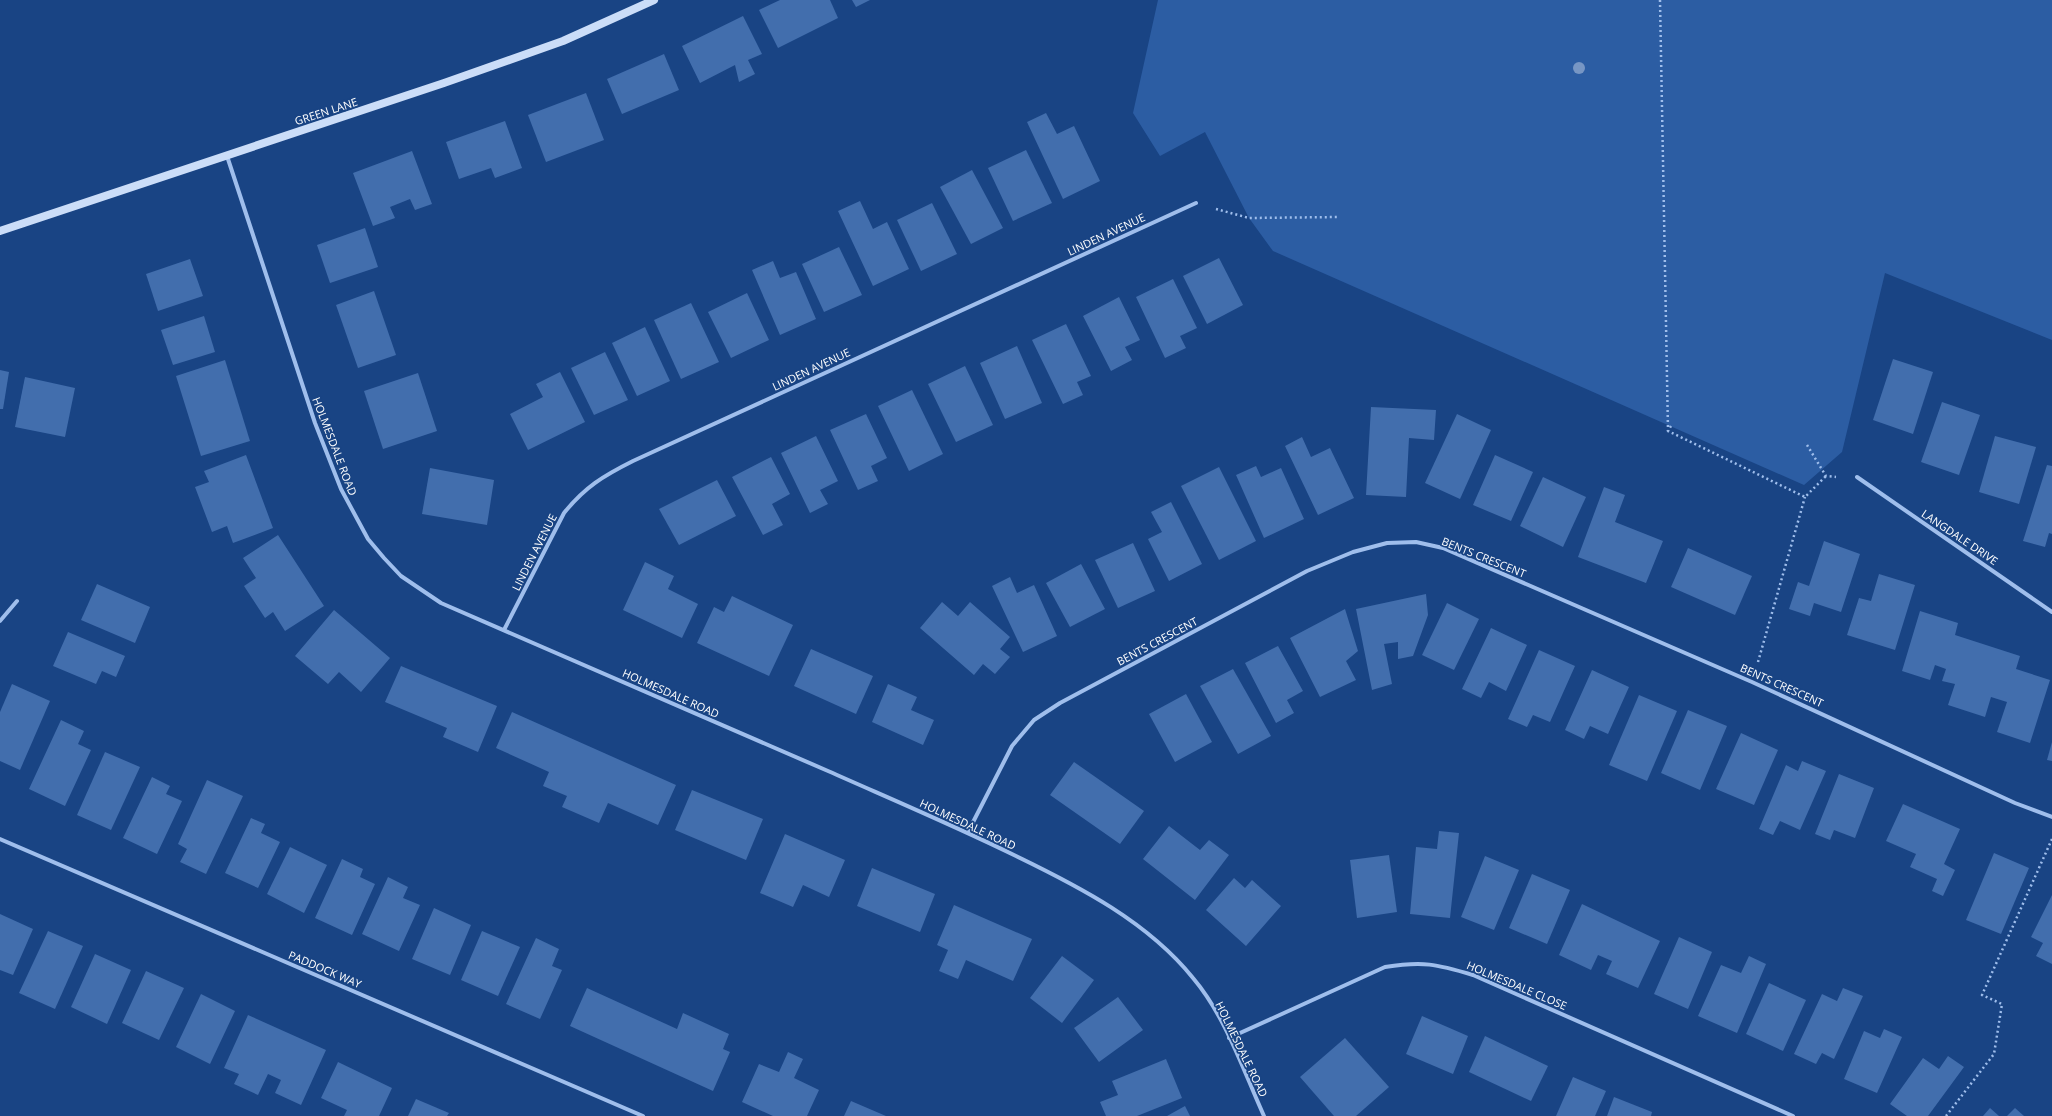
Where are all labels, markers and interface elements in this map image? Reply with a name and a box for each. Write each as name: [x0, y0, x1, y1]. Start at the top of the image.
street label: GREEN LANE: [293, 94, 359, 128]
street label: LINDEN AVENUE: [1065, 209, 1147, 259]
street label: LINDEN AVENUE: [770, 344, 852, 394]
street label: HOLMESDALE ROAD: [309, 395, 361, 497]
street label: LANGDALE DRIVE: [1919, 506, 2001, 568]
street label: LINDEN AVENUE: [508, 511, 560, 593]
street label: BENTS CRESCENT: [1440, 533, 1528, 581]
street label: BENTS CRESCENT: [1114, 613, 1200, 669]
street label: BENTS CRESCENT: [1738, 660, 1826, 710]
street label: HOLMESDALE ROAD: [620, 665, 722, 721]
street label: HOLMESDALE ROAD: [918, 795, 1018, 853]
street label: PADDOCK WAY: [286, 947, 365, 991]
street label: HOLMESDALE CLOSE: [1465, 957, 1569, 1013]
street label: HOLMESDALE ROAD: [1212, 999, 1272, 1099]

